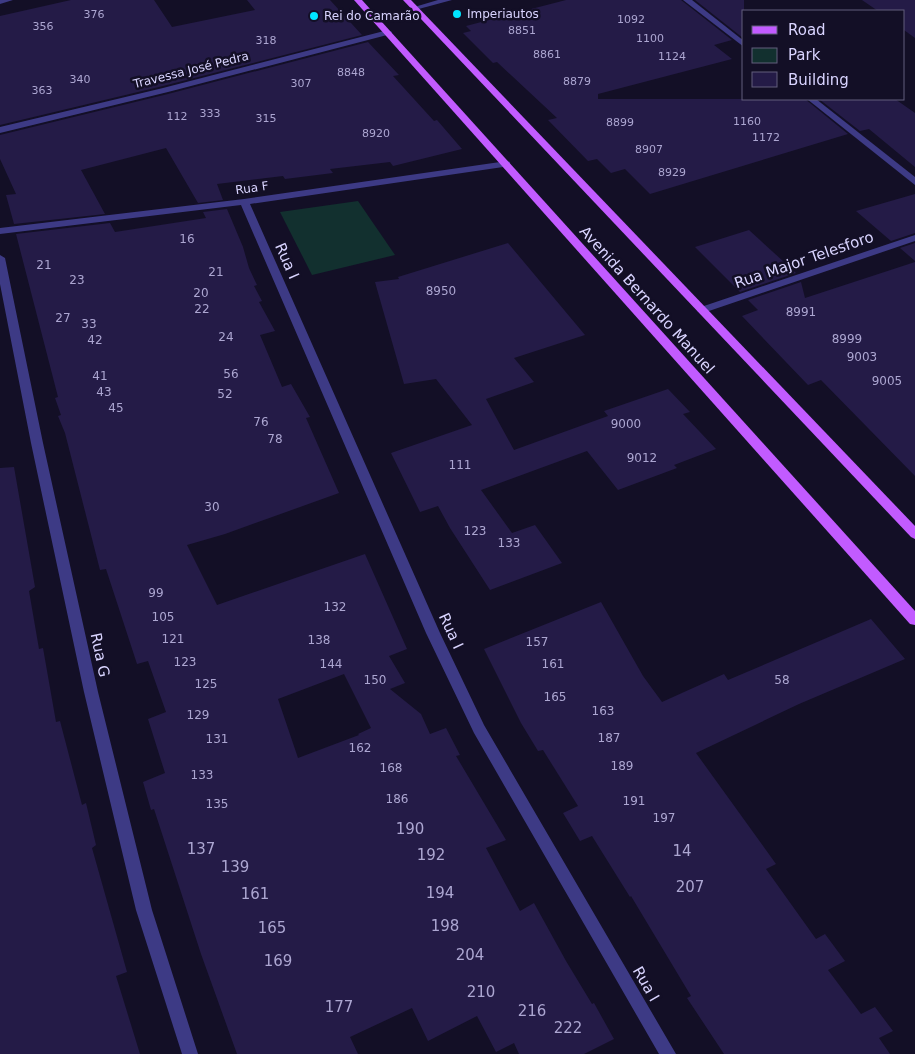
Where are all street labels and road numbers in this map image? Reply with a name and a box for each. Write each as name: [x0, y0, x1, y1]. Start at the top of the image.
street label: Travessa José Pedra: [131, 49, 250, 91]
street label: Rua F: [234, 179, 270, 197]
street label: Avenida Bernardo Manuel: [576, 222, 718, 378]
street label: Rua Major Telesforo: [732, 228, 876, 292]
street label: Rua I: [271, 240, 303, 282]
street label: Rua I: [435, 610, 467, 652]
street label: Rua G: [87, 631, 113, 679]
street label: Rua I: [629, 963, 663, 1005]

